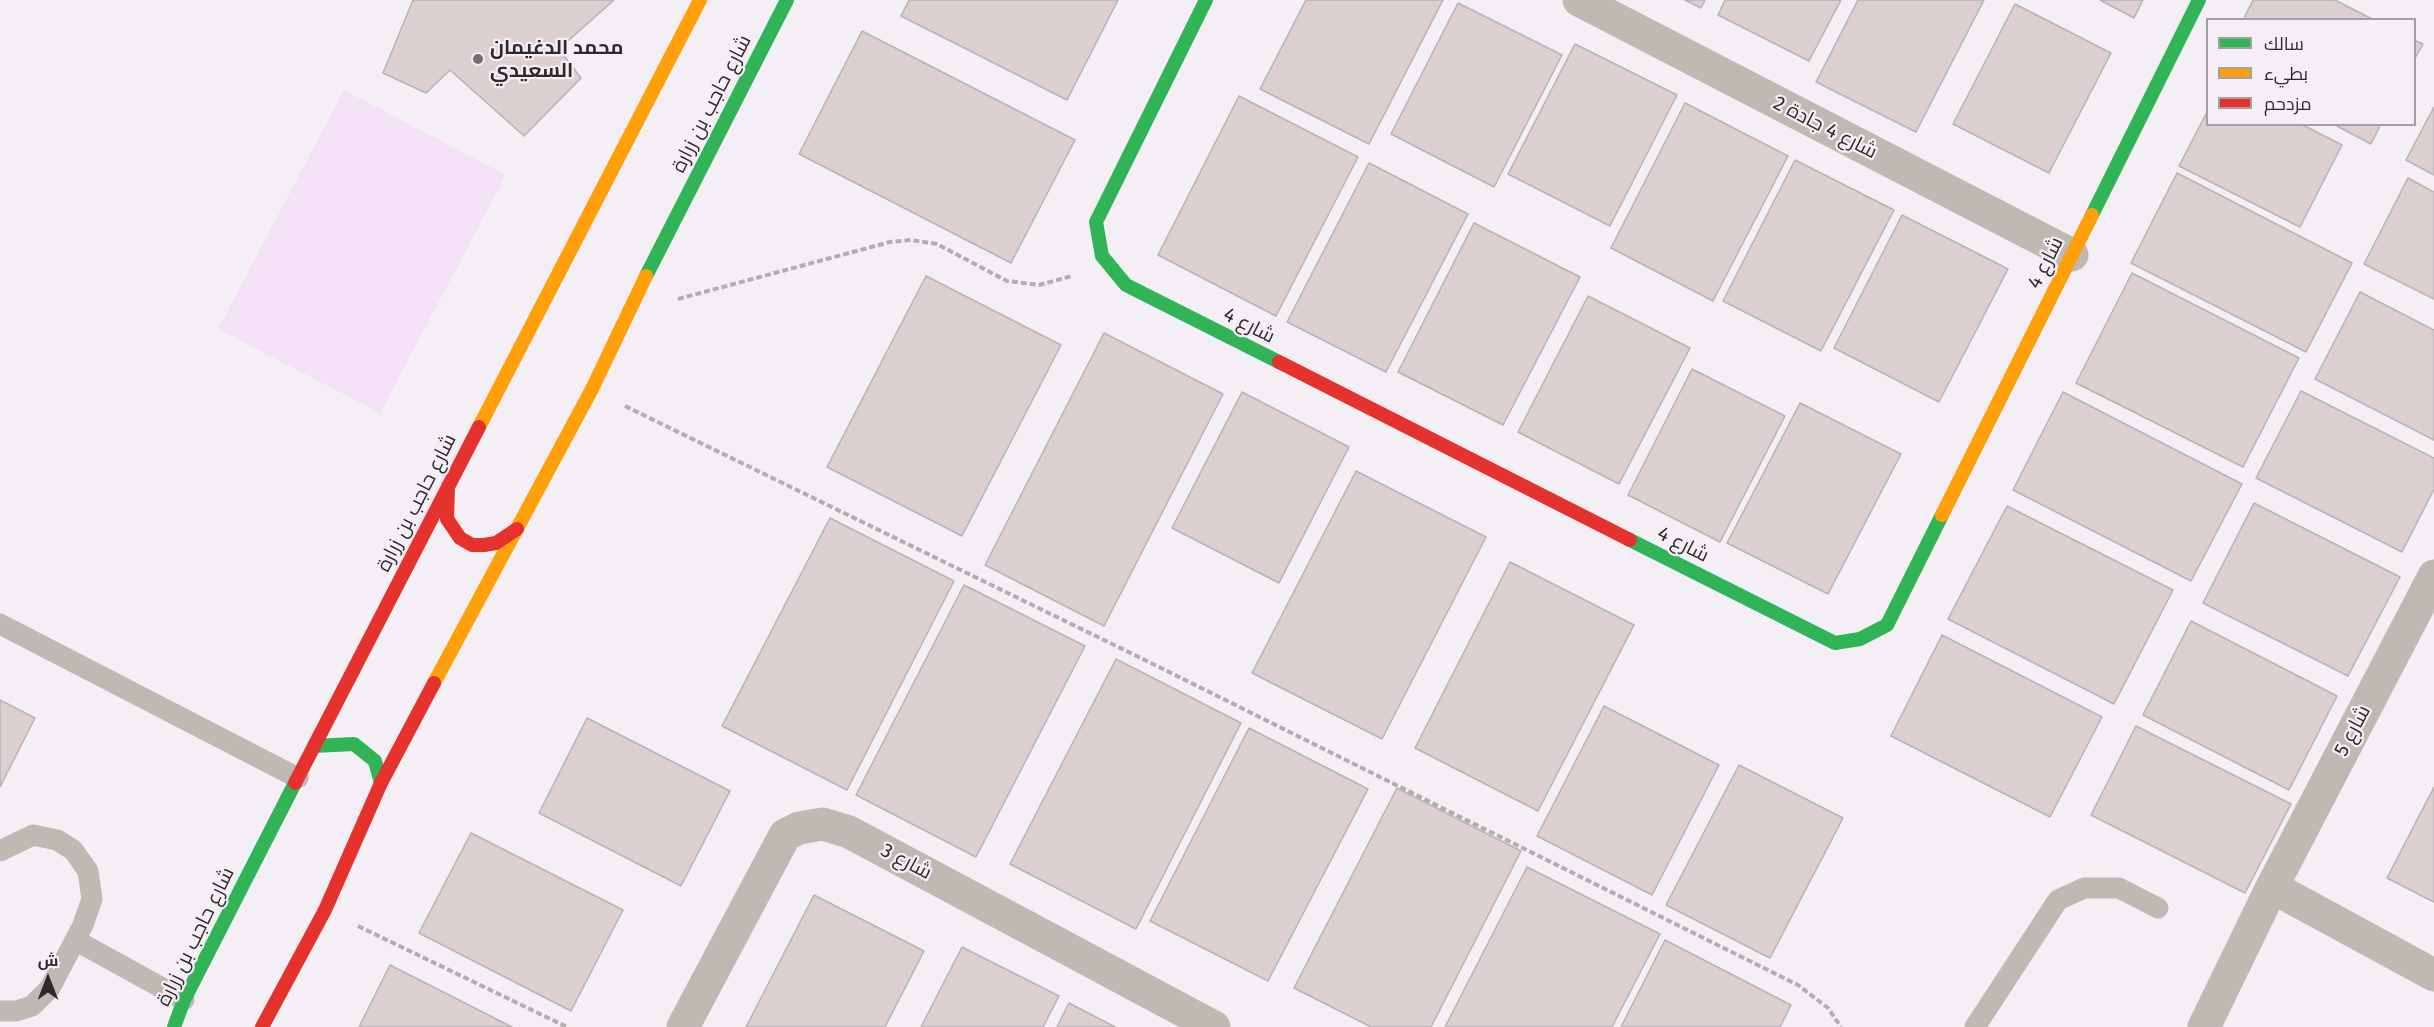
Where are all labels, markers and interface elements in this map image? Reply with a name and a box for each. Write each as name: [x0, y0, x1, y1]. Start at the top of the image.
legend: [2206, 18, 2416, 126]
street label: شارع حاجب بن زرارة: [667, 31, 757, 177]
text: سالك: [2264, 33, 2304, 55]
place label: محمد الدغيمان السعيدي: [490, 36, 624, 83]
marker: محمد الدغيمان السعيدي: [471, 52, 485, 66]
text: بطيء: [2264, 63, 2308, 85]
street label: شارع 4 جادة 2: [1769, 92, 1881, 164]
text: مزدحم: [2264, 93, 2312, 115]
street label: شارع 4: [2023, 233, 2069, 293]
street label: شارع 4: [1219, 303, 1279, 349]
street label: شارع حاجب بن زرارة: [372, 430, 462, 576]
street label: شارع 4: [1653, 522, 1713, 568]
street label: شارع 5: [2330, 702, 2376, 760]
street label: شارع 3: [877, 839, 935, 885]
street label: شارع حاجب بن زرارة: [152, 864, 240, 1010]
north arrow: [18, 949, 78, 1009]
text: ش: [38, 951, 58, 970]

